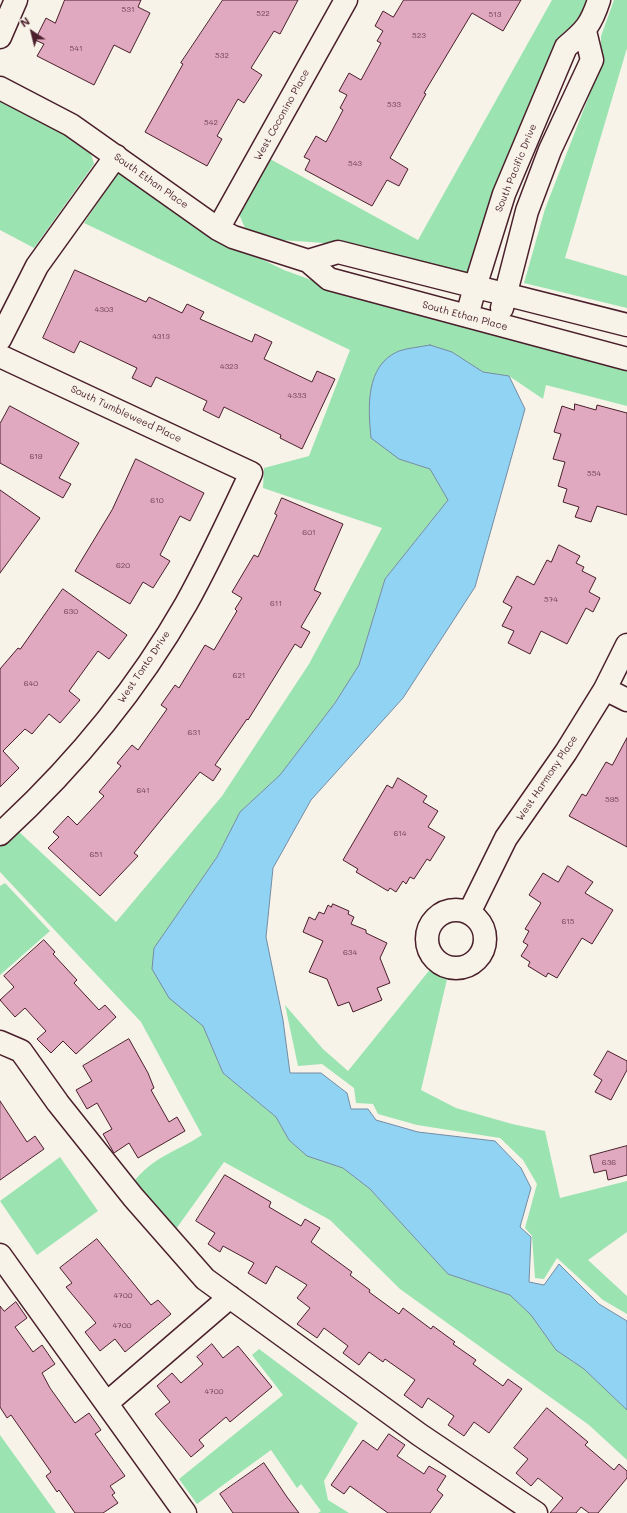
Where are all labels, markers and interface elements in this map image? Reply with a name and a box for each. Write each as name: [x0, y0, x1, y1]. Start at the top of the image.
house number: 531: [122, 5, 134, 15]
house number: 522: [256, 9, 270, 19]
house number: 513: [489, 10, 501, 20]
north arrow: [12, 12, 52, 52]
text: N: [17, 13, 33, 30]
house number: 523: [412, 31, 426, 41]
house number: 541: [70, 44, 82, 54]
house number: 532: [215, 51, 229, 61]
street label: West Coconino Place: [252, 67, 312, 163]
house number: 533: [387, 100, 401, 110]
house number: 542: [204, 118, 218, 128]
street label: South Pacific Drive: [493, 122, 539, 214]
street label: South Ethan Place: [112, 151, 190, 211]
house number: 543: [348, 159, 362, 169]
street label: South Ethan Place: [421, 299, 509, 333]
house number: 4303: [94, 305, 114, 315]
house number: 4313: [152, 332, 170, 342]
house number: 4323: [220, 362, 238, 372]
street label: South Tumbleweed Place: [69, 383, 183, 445]
house number: 4333: [288, 391, 306, 401]
house number: 619: [29, 452, 43, 462]
house number: 554: [587, 469, 601, 479]
house number: 610: [150, 496, 164, 506]
house number: 601: [302, 528, 316, 538]
house number: 620: [116, 561, 130, 571]
house number: 574: [544, 595, 558, 605]
house number: 611: [270, 599, 282, 609]
house number: 630: [64, 607, 78, 617]
street label: West Tonto Drive: [115, 629, 173, 705]
house number: 621: [233, 671, 245, 681]
house number: 640: [24, 679, 38, 689]
house number: 631: [187, 728, 201, 738]
street label: West Harmony Place: [514, 733, 580, 823]
house number: 641: [136, 786, 150, 796]
house number: 595: [605, 795, 619, 805]
house number: 614: [393, 829, 407, 839]
house number: 651: [89, 850, 103, 860]
house number: 615: [561, 917, 575, 927]
house number: 634: [343, 948, 357, 958]
house number: 636: [602, 1158, 616, 1168]
house number: 4700: [113, 1291, 133, 1301]
house number: 4700: [112, 1321, 132, 1331]
house number: 4700: [204, 1387, 224, 1397]

